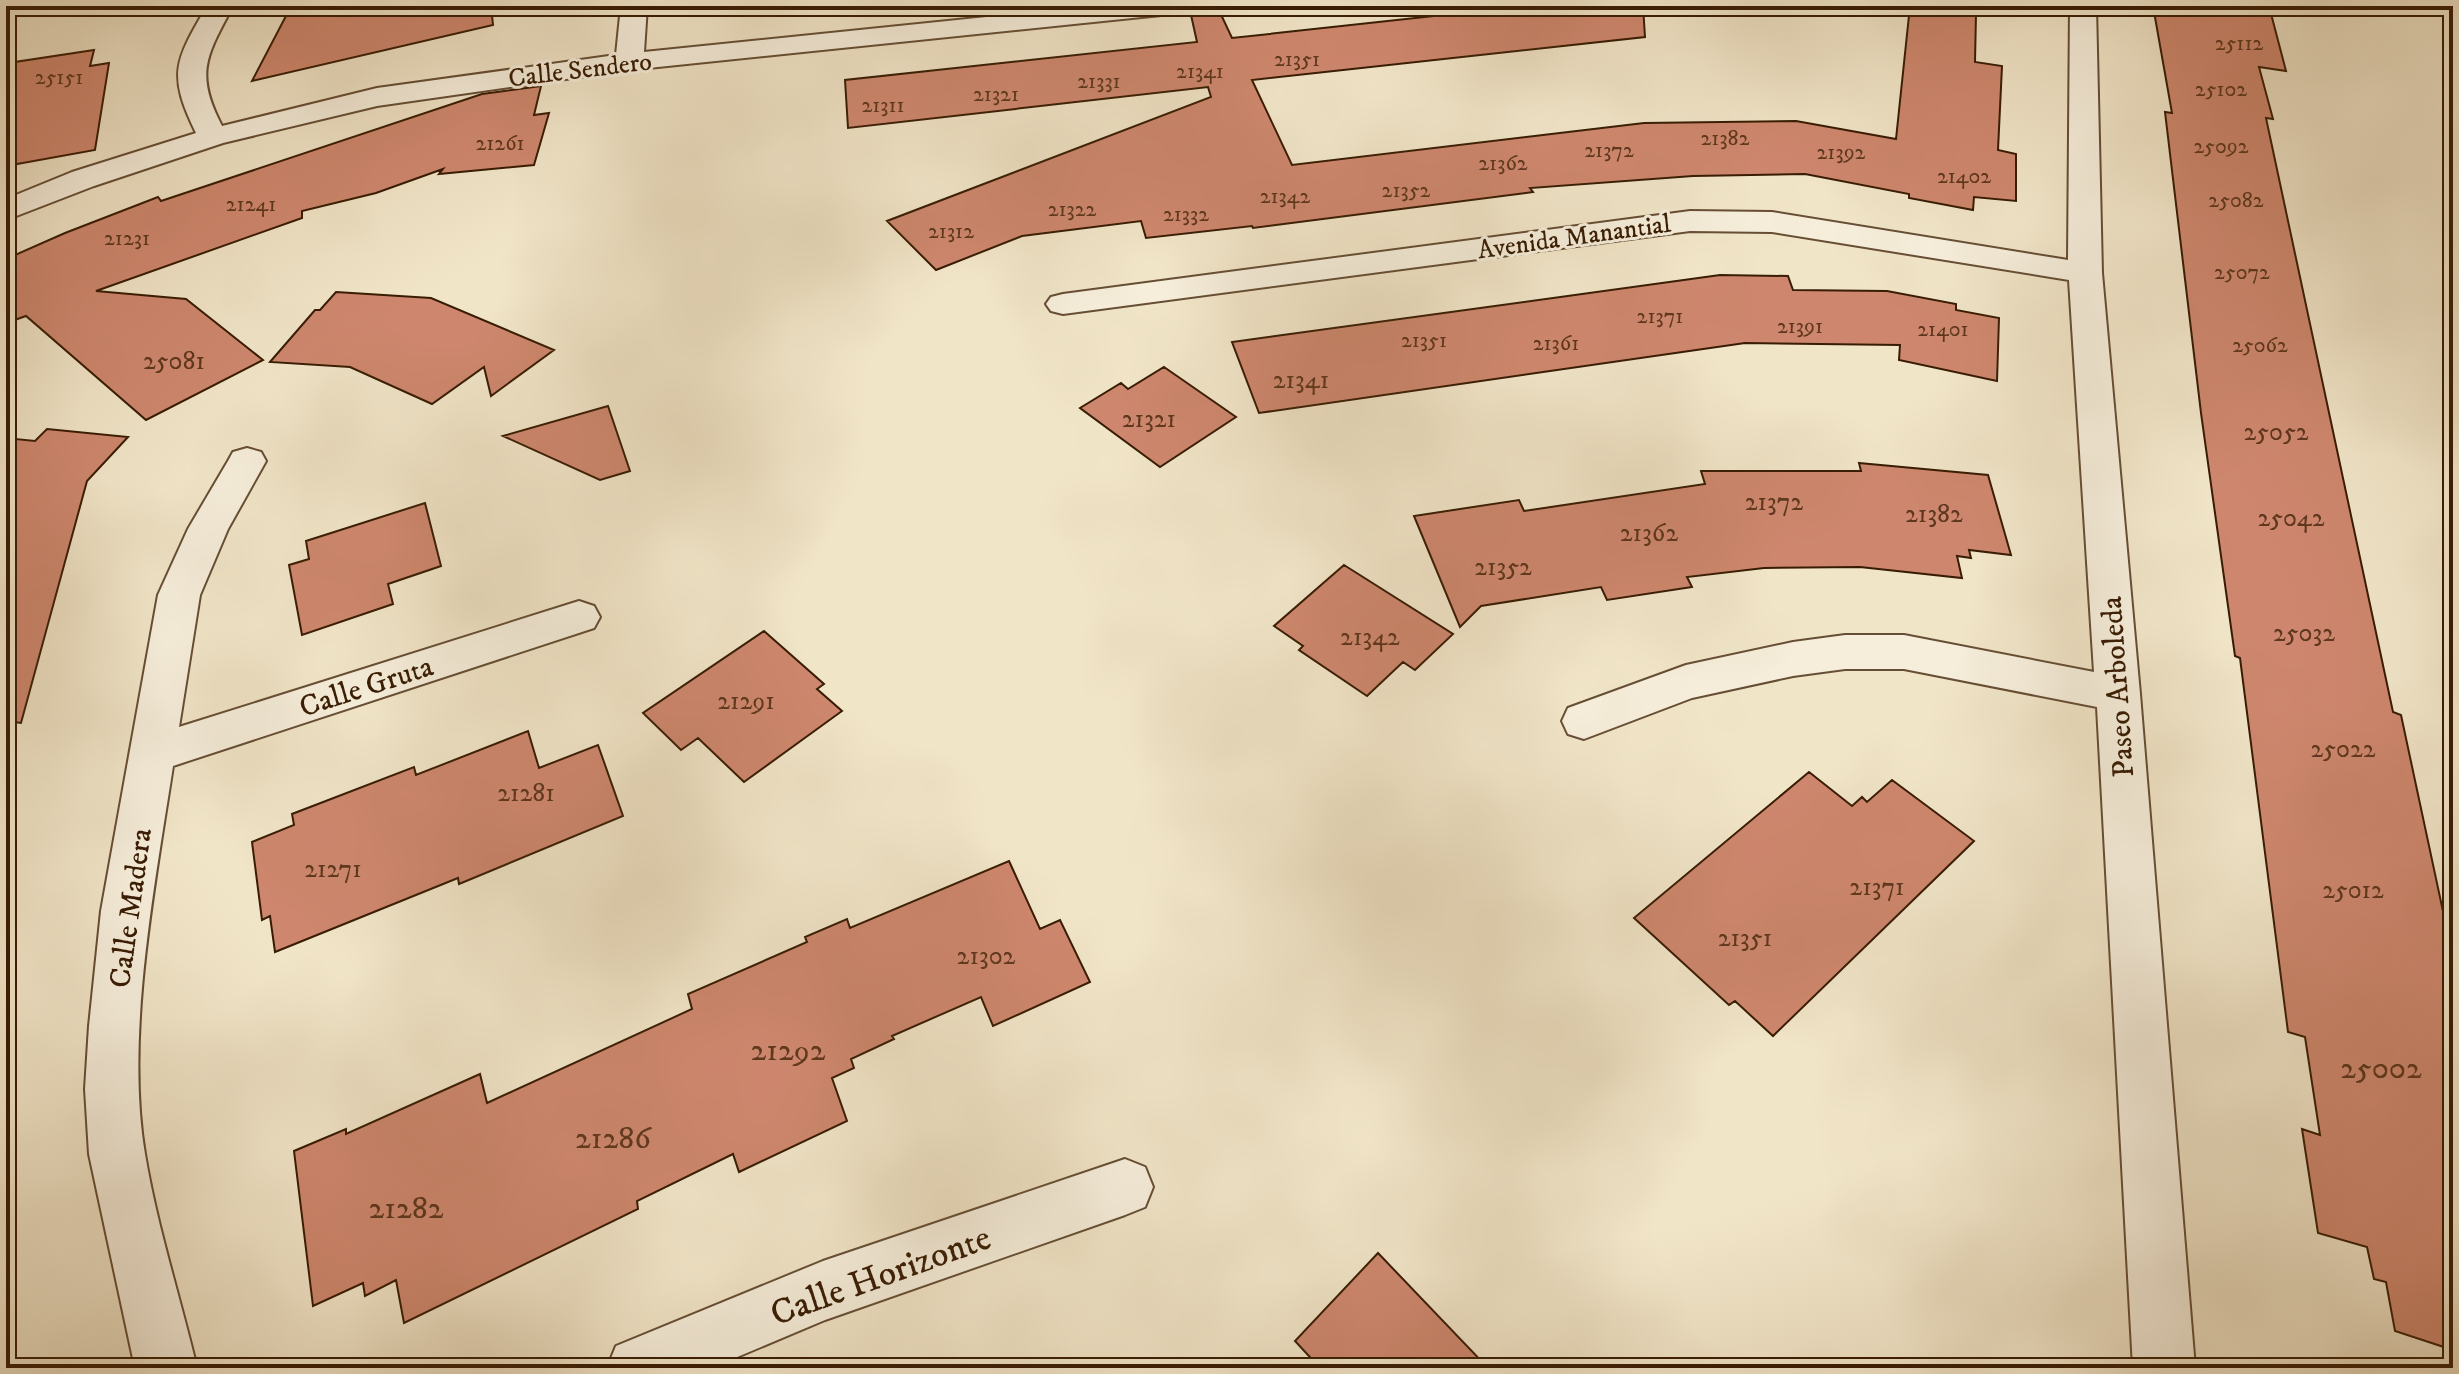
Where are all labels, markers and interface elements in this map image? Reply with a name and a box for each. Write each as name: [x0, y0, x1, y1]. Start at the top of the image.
house number: 25112: [2215, 30, 2263, 57]
street label: Calle Sendero: [507, 45, 654, 96]
house number: 21351: [1274, 46, 1320, 73]
house number: 21341: [1176, 58, 1224, 85]
house number: 25151: [35, 64, 83, 91]
house number: 21331: [1077, 68, 1121, 95]
house number: 25102: [2195, 76, 2247, 103]
house number: 21321: [973, 81, 1019, 108]
house number: 21311: [861, 92, 905, 119]
house number: 21382: [1701, 125, 1750, 152]
house number: 21261: [475, 130, 525, 157]
house number: 25092: [2193, 133, 2249, 160]
house number: 21372: [1584, 137, 1634, 164]
house number: 21392: [1817, 139, 1866, 166]
house number: 21362: [1478, 150, 1528, 177]
house number: 21402: [1937, 163, 1991, 190]
house number: 21352: [1382, 177, 1431, 204]
house number: 21342: [1260, 183, 1310, 210]
house number: 25082: [2208, 187, 2264, 214]
house number: 21241: [226, 191, 276, 218]
house number: 21322: [1048, 196, 1097, 223]
house number: 21332: [1163, 201, 1209, 228]
street label: Avenida Manantial: [1475, 208, 1673, 267]
house number: 21312: [928, 218, 974, 245]
house number: 21231: [104, 225, 150, 252]
house number: 25072: [2214, 259, 2270, 286]
house number: 21371: [1637, 303, 1683, 330]
house number: 21391: [1777, 313, 1823, 340]
house number: 21401: [1917, 316, 1969, 343]
house number: 21351: [1401, 327, 1447, 354]
house number: 21361: [1533, 330, 1579, 357]
house number: 25062: [2232, 332, 2288, 359]
house number: 25081: [143, 345, 205, 378]
house number: 21341: [1273, 364, 1329, 397]
house number: 21321: [1122, 403, 1176, 436]
house number: 25052: [2243, 416, 2309, 449]
house number: 21372: [1745, 486, 1803, 519]
house number: 21382: [1905, 498, 1963, 531]
house number: 25042: [2257, 502, 2325, 535]
house number: 21362: [1620, 517, 1678, 550]
house number: 21352: [1474, 551, 1532, 584]
street label: Paseo Arboleda: [2094, 595, 2143, 779]
house number: 25032: [2273, 617, 2335, 650]
house number: 21342: [1340, 621, 1400, 654]
street label: Calle Gruta: [295, 648, 438, 726]
house number: 21291: [717, 685, 775, 718]
house number: 25022: [2310, 733, 2376, 766]
house number: 21281: [497, 777, 555, 810]
street label: Calle Madera: [102, 826, 161, 990]
house number: 21271: [304, 853, 362, 886]
house number: 21371: [1849, 871, 1905, 904]
house number: 25012: [2322, 874, 2384, 907]
house number: 21351: [1718, 922, 1772, 955]
house number: 21302: [957, 940, 1016, 973]
house number: 21292: [751, 1031, 826, 1071]
house number: 25002: [2340, 1049, 2422, 1089]
house number: 21286: [575, 1119, 652, 1159]
house number: 21282: [369, 1189, 444, 1229]
street label: Calle Horizonte: [765, 1216, 997, 1337]

